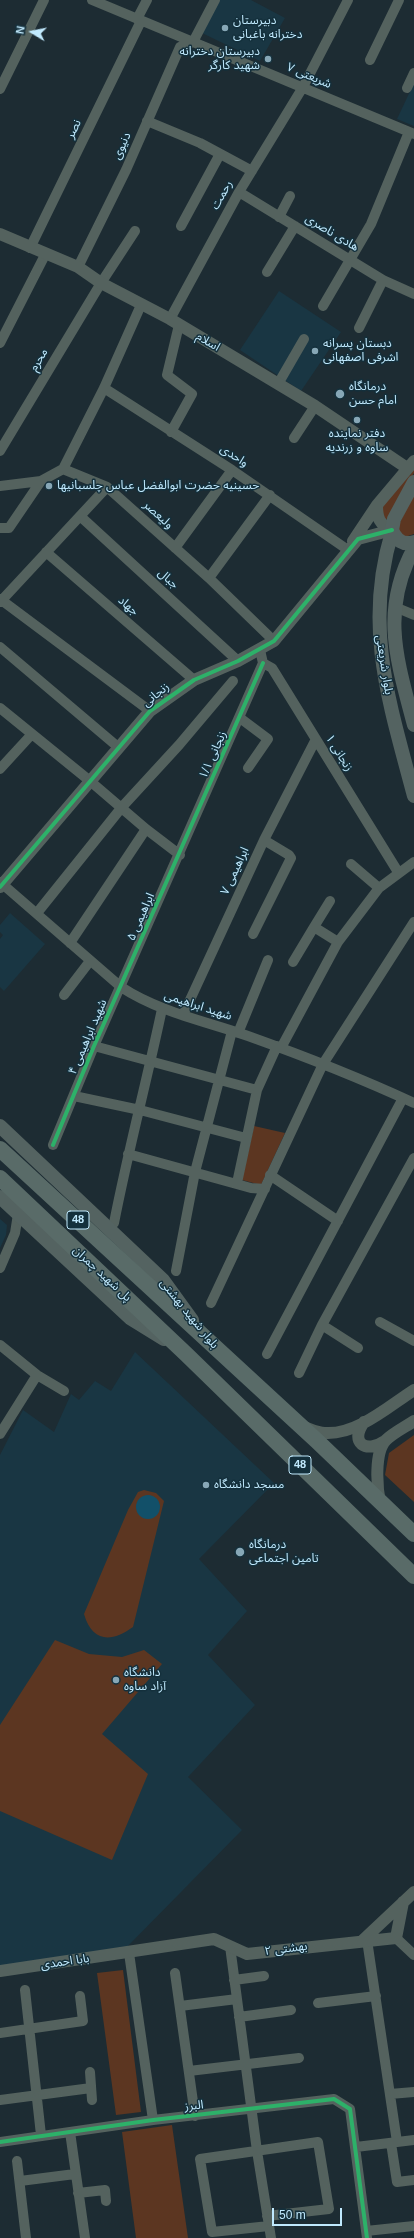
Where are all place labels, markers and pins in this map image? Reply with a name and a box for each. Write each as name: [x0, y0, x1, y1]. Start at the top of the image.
place label: دبیرستان دخترانه باغبانی: [233, 14, 302, 42]
marker: دبیرستان دخترانه باغبانی: [220, 23, 230, 33]
place label: دبیرستان دخترانه شهید کارگر: [180, 45, 260, 73]
marker: دبیرستان دخترانه شهید کارگر: [263, 54, 273, 64]
place label: دبستان پسرانه اشرفی اصفهانی: [323, 337, 398, 365]
marker: دبستان پسرانه اشرفی اصفهانی: [310, 346, 320, 356]
place label: درمانگاه امام حسن: [349, 380, 397, 408]
marker: درمانگاه امام حسن: [334, 388, 346, 400]
marker: دفتر نماینده ساوه و زرندیه: [352, 415, 362, 425]
place label: دفتر نماینده ساوه و زرندیه: [326, 427, 388, 455]
place label: حسینیه حضرت ابوالفضل عباس چلسبانیها: [57, 479, 259, 493]
marker: حسینیه حضرت ابوالفضل عباس چلسبانیها: [44, 481, 54, 491]
place label: مسجد دانشگاه: [214, 1478, 284, 1492]
marker: مسجد دانشگاه: [201, 1480, 211, 1490]
place label: درمانگاه تامین اجتماعی: [249, 1538, 319, 1566]
marker: درمانگاه تامین اجتماعی: [234, 1546, 246, 1558]
place label: دانشگاه آزاد ساوه: [124, 1666, 166, 1694]
marker: دانشگاه آزاد ساوه: [111, 1675, 121, 1685]

